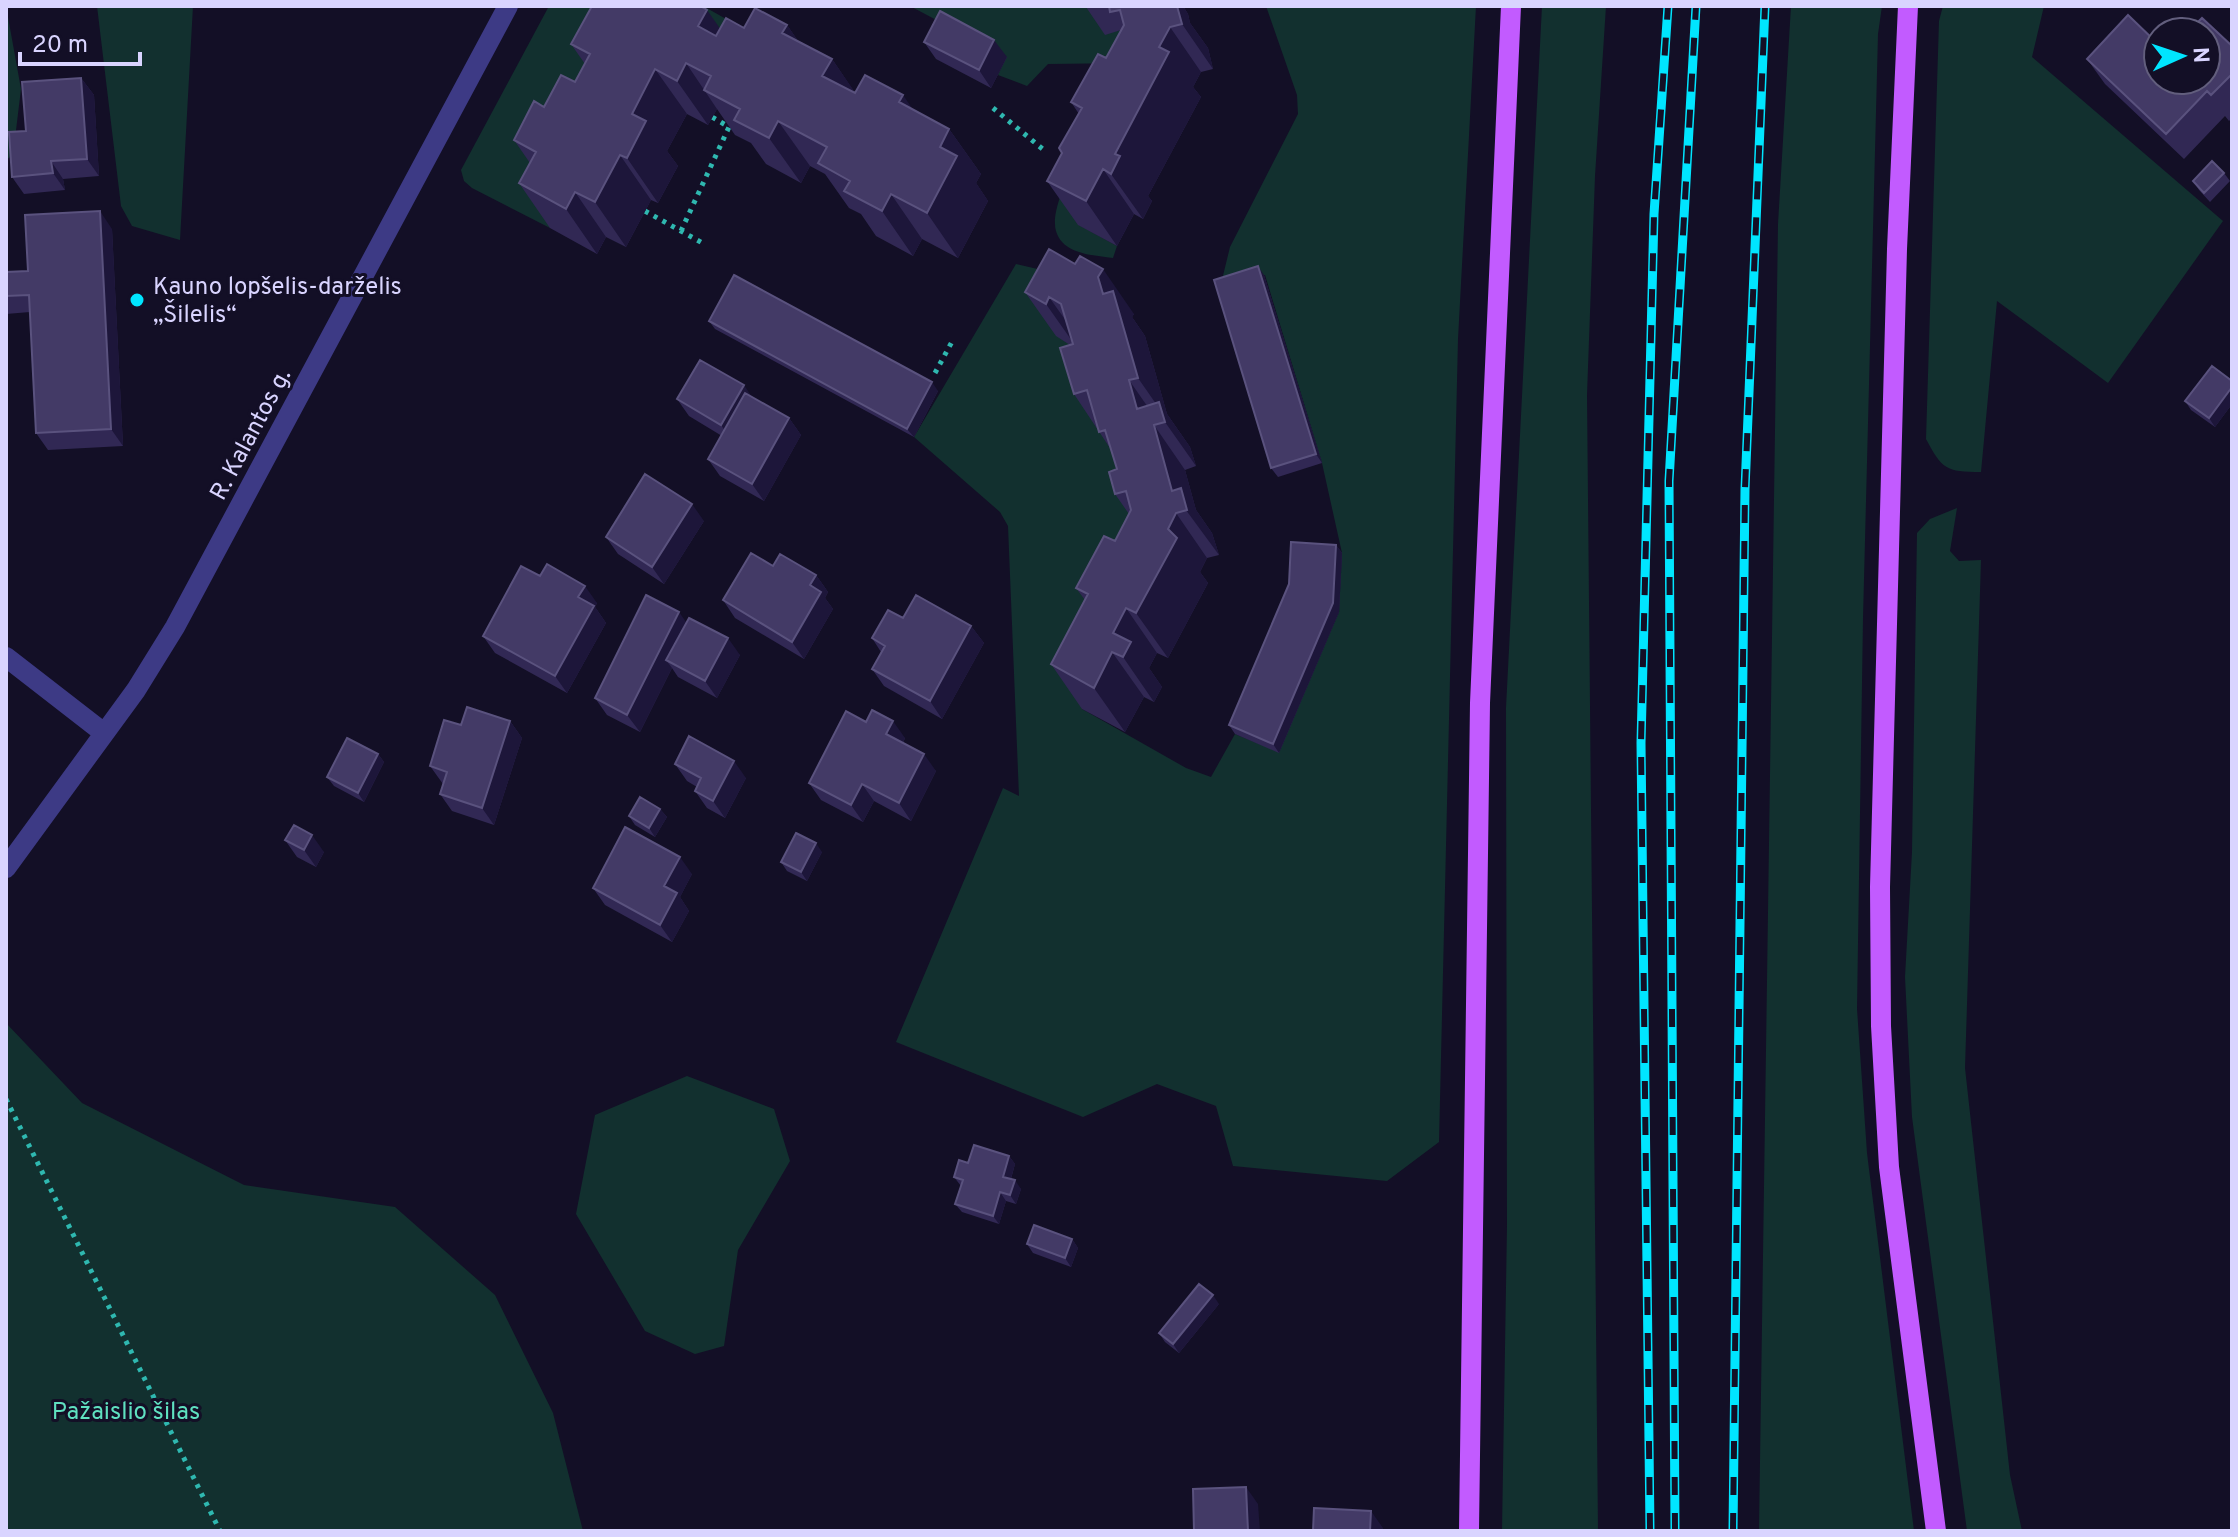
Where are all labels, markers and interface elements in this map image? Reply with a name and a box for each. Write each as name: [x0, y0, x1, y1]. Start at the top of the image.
scale bar: [20, 16, 140, 66]
north arrow: [2142, 16, 2222, 96]
text: 20 m: [32, 31, 88, 61]
text: N: [2186, 46, 2213, 64]
place label: Kauno lopšelis-darželis „Šilelis“: [153, 273, 402, 331]
marker: Kauno lopšelis-darželis „Šilelis“: [128, 291, 146, 309]
street label: R. Kalantos g.: [205, 364, 299, 506]
park label: Pažaislio šilas: [52, 1398, 200, 1428]

